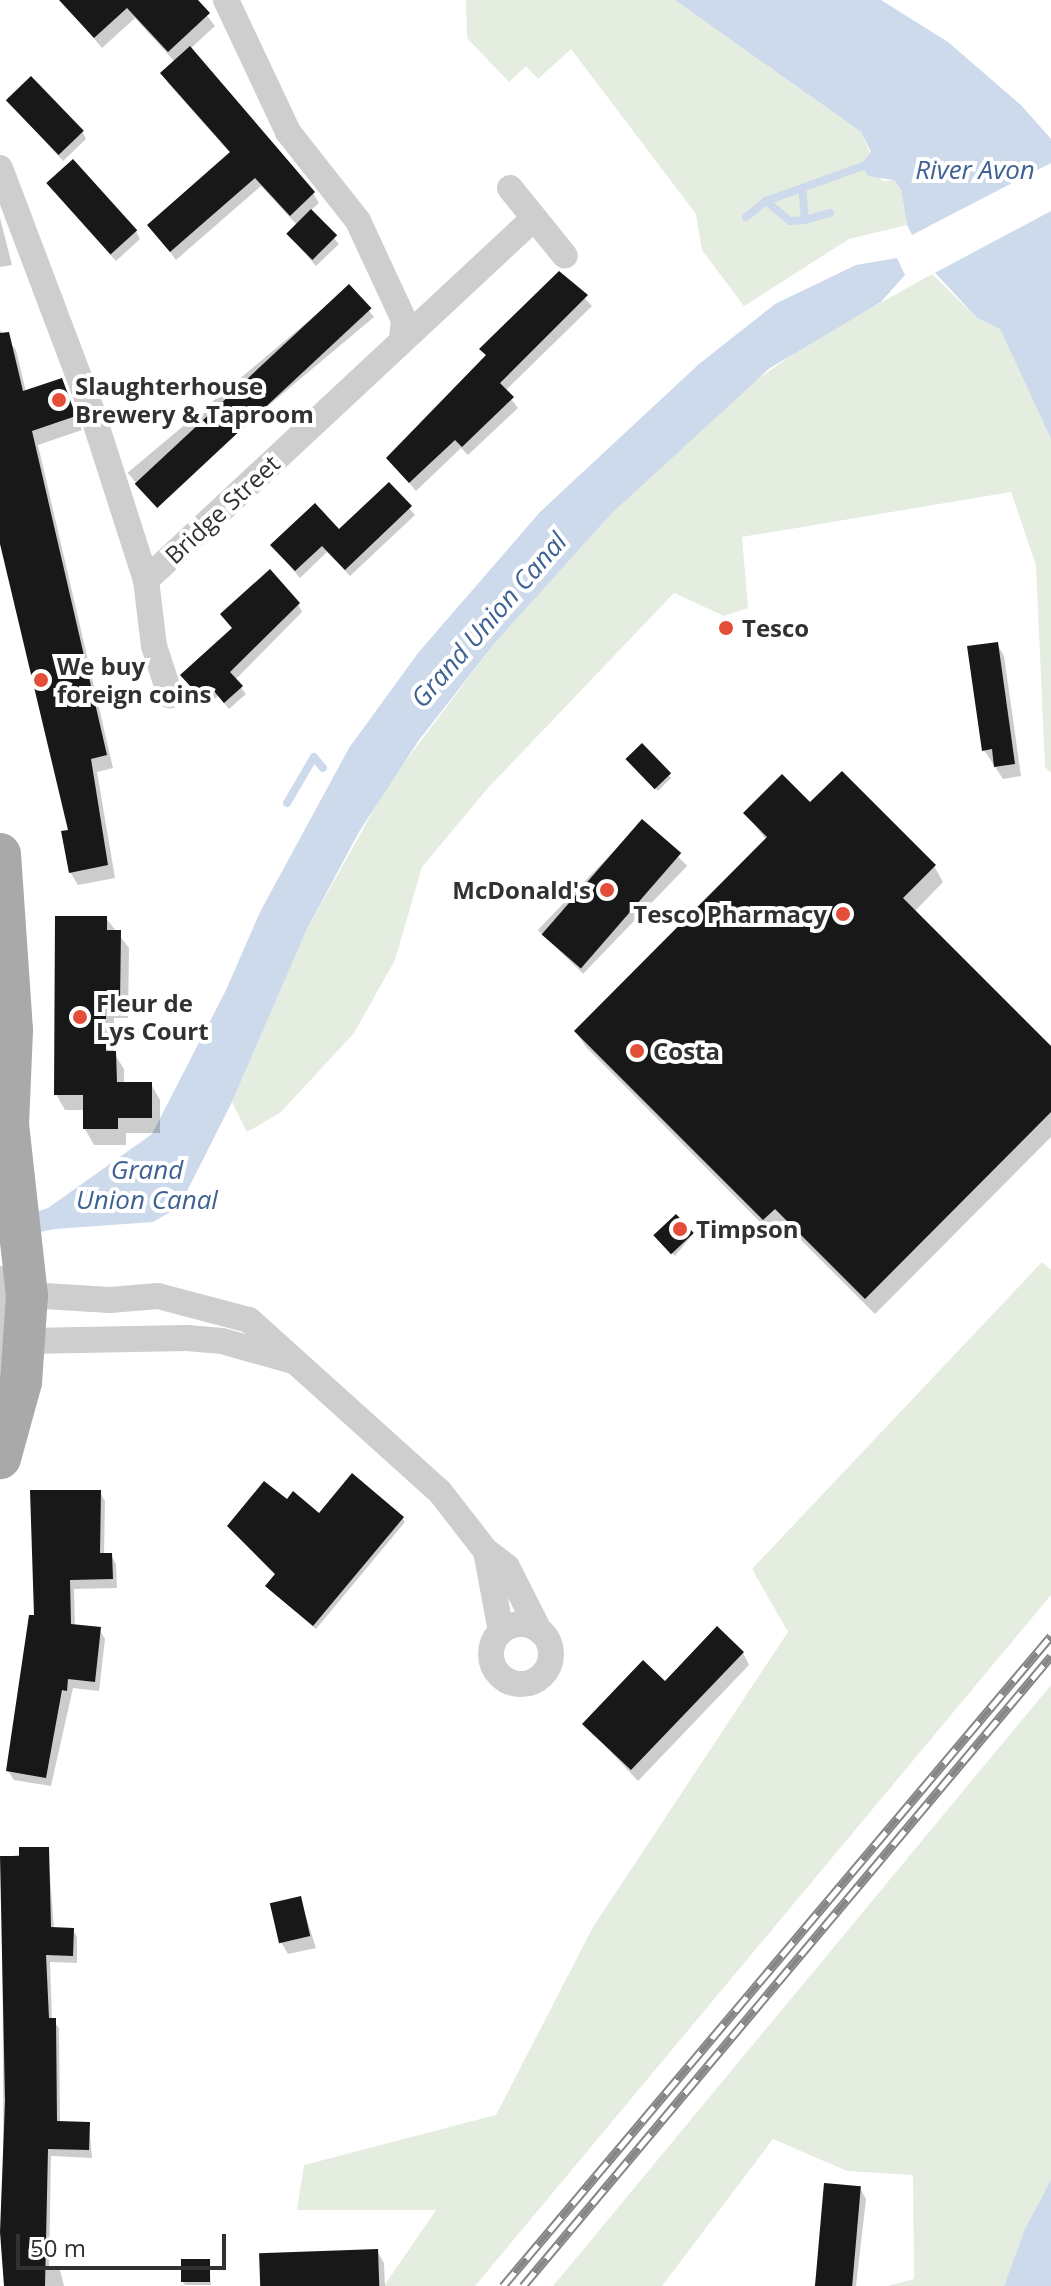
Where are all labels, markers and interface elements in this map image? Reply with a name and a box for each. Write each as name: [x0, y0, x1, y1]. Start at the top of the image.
water label: River Avon: [915, 154, 1035, 186]
place label: Slaughterhouse Brewery & Taproom: [75, 372, 314, 428]
marker: Slaughterhouse Brewery & Taproom: [50, 391, 68, 409]
street label: Bridge Street: [159, 449, 285, 569]
water label: Grand Union Canal: [405, 526, 573, 714]
place label: Tesco: [742, 614, 809, 642]
marker: Tesco: [717, 619, 735, 637]
place label: We buy foreign coins: [57, 652, 211, 708]
marker: We buy foreign coins: [32, 671, 50, 689]
place label: McDonald's: [452, 876, 591, 904]
marker: McDonald's: [598, 881, 616, 899]
place label: Tesco Pharmacy: [633, 900, 827, 928]
marker: Tesco Pharmacy: [834, 905, 852, 923]
place label: Fleur de Lys Court: [96, 989, 209, 1045]
marker: Fleur de Lys Court: [71, 1008, 89, 1026]
place label: Costa: [653, 1037, 720, 1065]
marker: Costa: [628, 1042, 646, 1060]
water label: Grand Union Canal: [76, 1154, 218, 1216]
place label: Timpson: [696, 1215, 799, 1243]
marker: Timpson: [671, 1220, 689, 1238]
scale bar: [20, 2218, 230, 2268]
text: 50 m: [30, 2231, 86, 2264]

